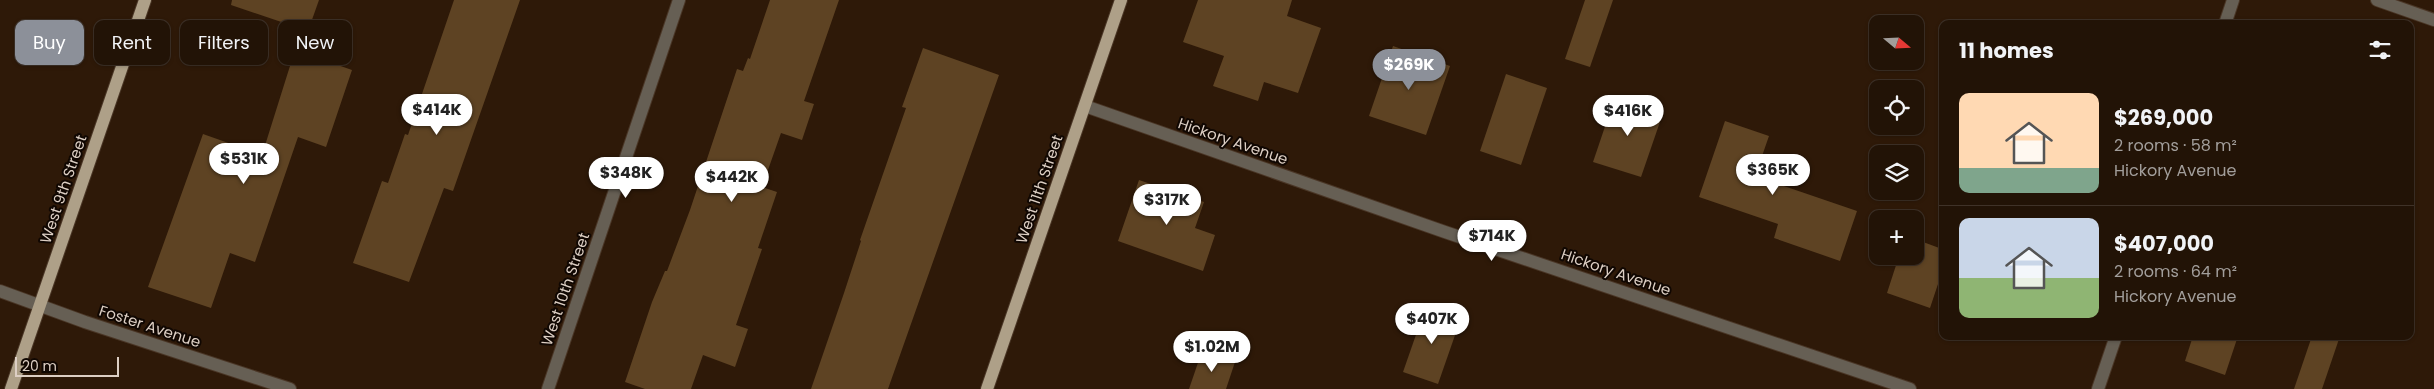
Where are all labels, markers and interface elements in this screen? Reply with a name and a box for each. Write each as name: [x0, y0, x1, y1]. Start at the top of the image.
north arrow: [1869, 15, 1924, 70]
map controls: [1869, 15, 1924, 265]
chip: Buy: [15, 20, 84, 65]
chip: Rent: [94, 20, 170, 65]
chip: Filters: [180, 20, 268, 65]
chip: New: [278, 20, 352, 65]
text: 11 homes: [1959, 36, 2054, 65]
icon: filters: [2366, 36, 2394, 64]
pin: $269K: [1374, 48, 1444, 91]
text: $269K: [1384, 53, 1434, 76]
button: locate: [1869, 80, 1924, 135]
pin: $414K: [402, 94, 472, 136]
pin: $416K: [1593, 94, 1663, 137]
text: $414K: [412, 98, 462, 121]
text: $416K: [1604, 99, 1652, 122]
text: $269,000: [2114, 103, 2213, 132]
street label: Hickory Avenue: [1175, 112, 1291, 170]
icon: home: [1999, 113, 2059, 173]
street label: West 9th Street: [35, 132, 91, 246]
street label: West 11th Street: [1011, 132, 1067, 246]
text: 2 rooms · 58 m²: [2114, 134, 2237, 157]
pin: $531K: [209, 142, 279, 185]
button: layers: [1869, 145, 1924, 200]
text: $531K: [220, 147, 268, 170]
pin: $365K: [1738, 154, 1808, 196]
pin: $348K: [591, 156, 661, 199]
text: $365K: [1747, 158, 1799, 181]
text: Hickory Avenue: [2114, 159, 2237, 182]
pin: $442K: [697, 160, 767, 203]
text: $348K: [600, 161, 652, 184]
text: $442K: [706, 165, 758, 188]
pin: $317K: [1132, 184, 1202, 226]
text: $317K: [1144, 188, 1190, 211]
button: +: [1869, 210, 1924, 265]
pin: $714K: [1457, 220, 1527, 262]
text: $714K: [1468, 224, 1516, 247]
text: $407,000: [2114, 229, 2214, 258]
street label: West 10th Street: [536, 230, 594, 348]
icon: home: [1999, 238, 2059, 298]
street label: Hickory Avenue: [1558, 243, 1674, 301]
text: 2 rooms · 64 m²: [2114, 260, 2237, 283]
text: Hickory Avenue: [2114, 285, 2237, 308]
street label: Foster Avenue: [96, 300, 204, 352]
pin: $407K: [1397, 302, 1467, 345]
text: $407K: [1406, 307, 1458, 330]
pin: $1.02M: [1171, 330, 1253, 373]
text: $1.02M: [1184, 335, 1240, 358]
scale bar: [15, 354, 119, 377]
text: 20 m: [22, 356, 57, 376]

